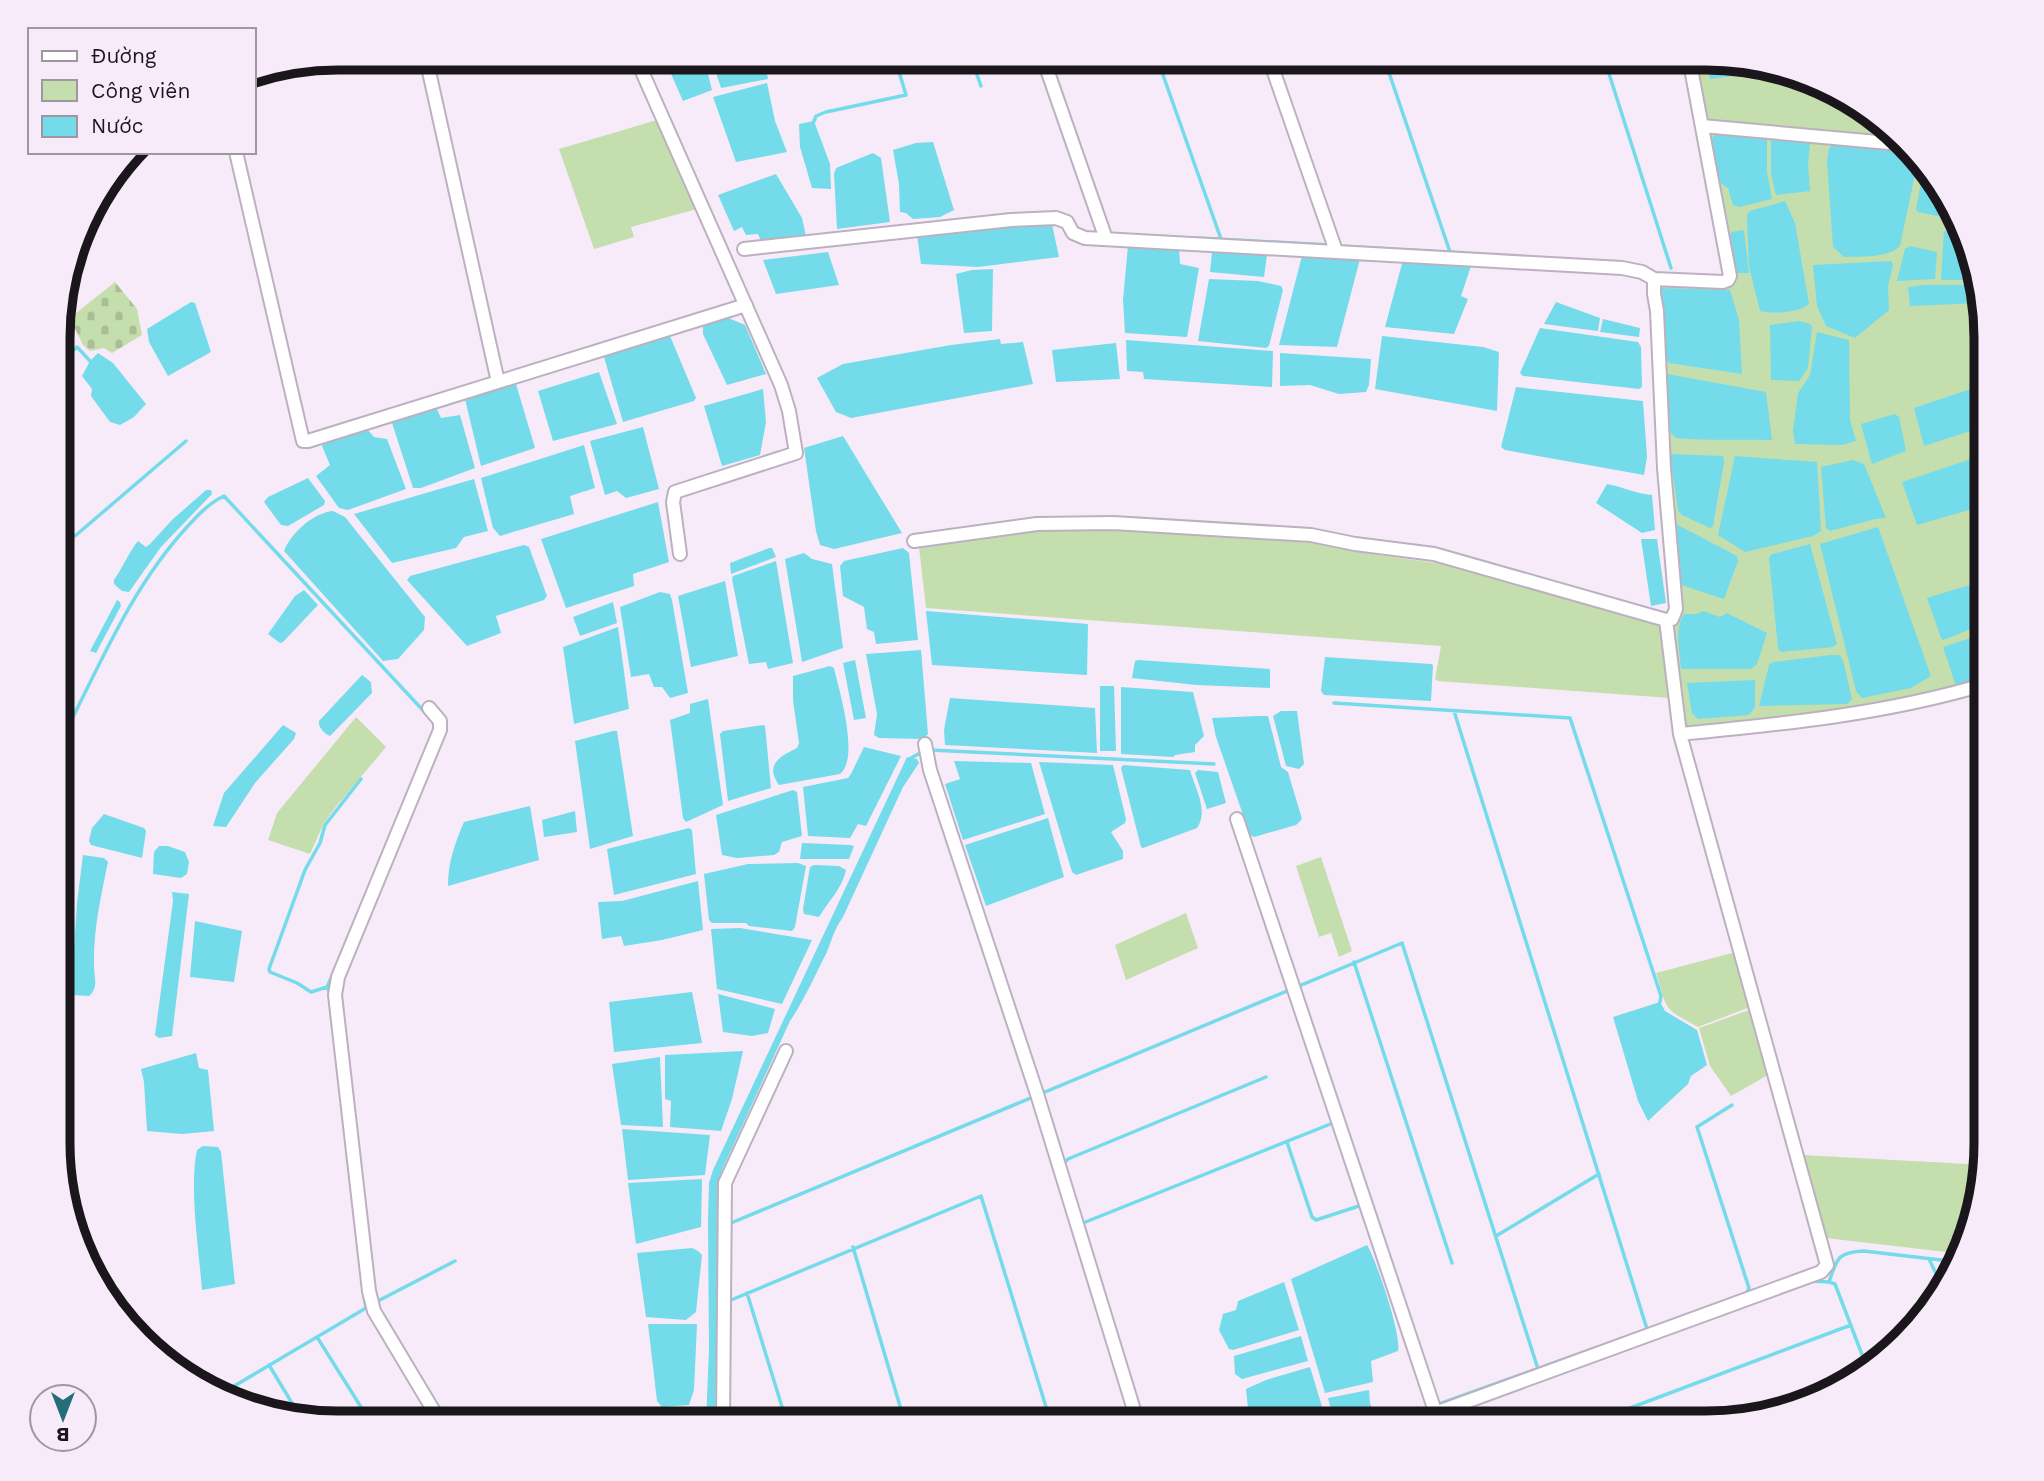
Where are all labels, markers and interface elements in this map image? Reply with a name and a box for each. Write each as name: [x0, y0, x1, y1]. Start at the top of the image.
legend: [28, 28, 256, 154]
text: Đường: [91, 43, 157, 68]
text: Công viên: [91, 78, 190, 103]
text: Nước: [91, 113, 144, 138]
north arrow: [28, 1383, 98, 1453]
text: B: [57, 1423, 70, 1446]

